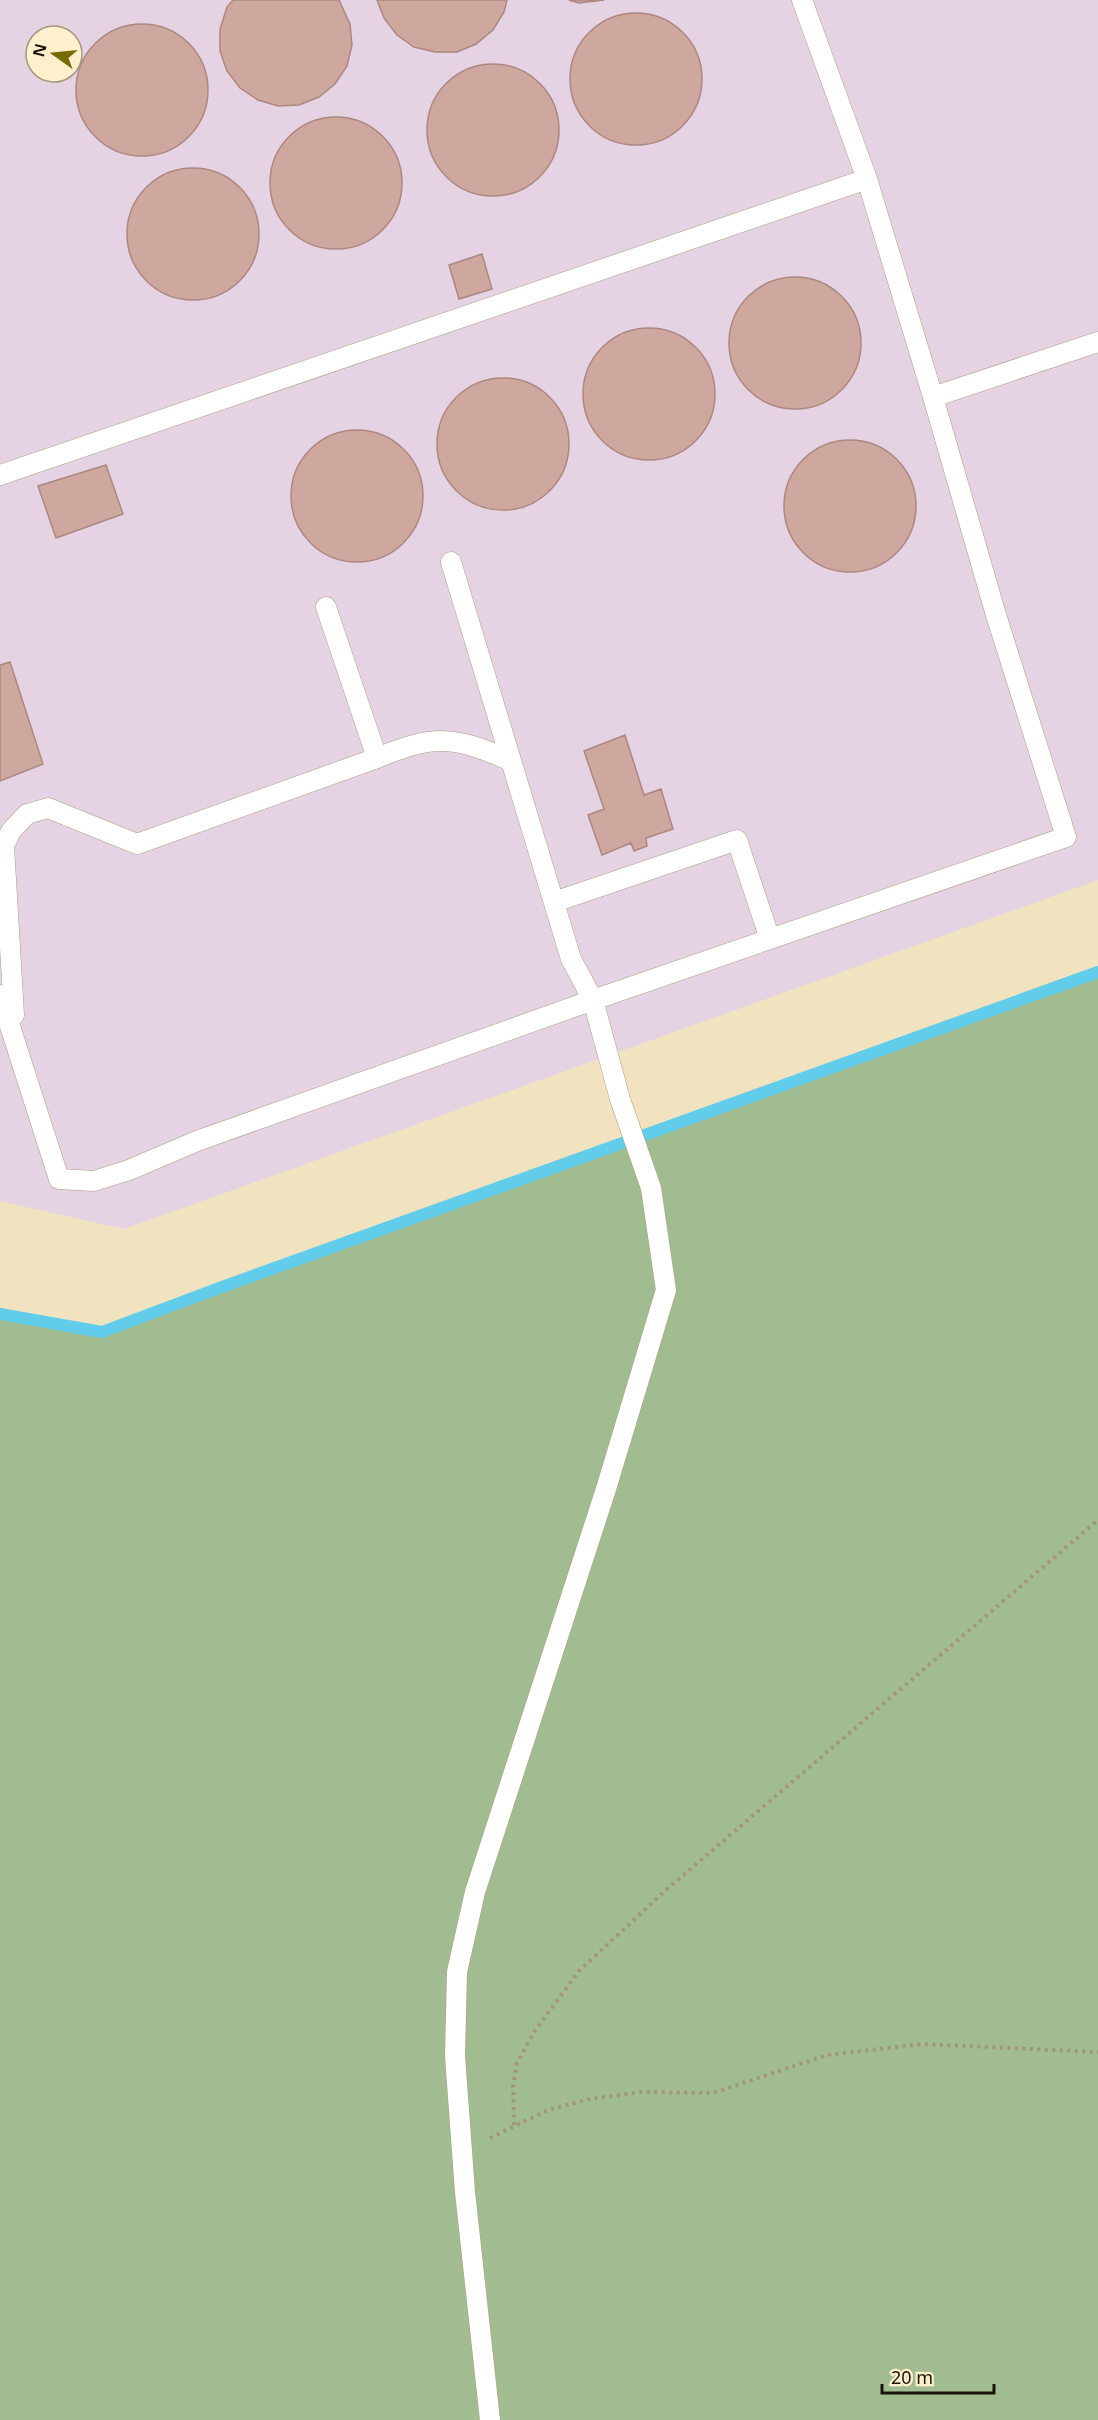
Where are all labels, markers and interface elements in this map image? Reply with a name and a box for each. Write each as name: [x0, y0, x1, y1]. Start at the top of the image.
north arrow: [24, 24, 84, 84]
text: N: [27, 41, 52, 59]
scale bar: [882, 2357, 994, 2395]
text: 20 m: [891, 2365, 933, 2389]

